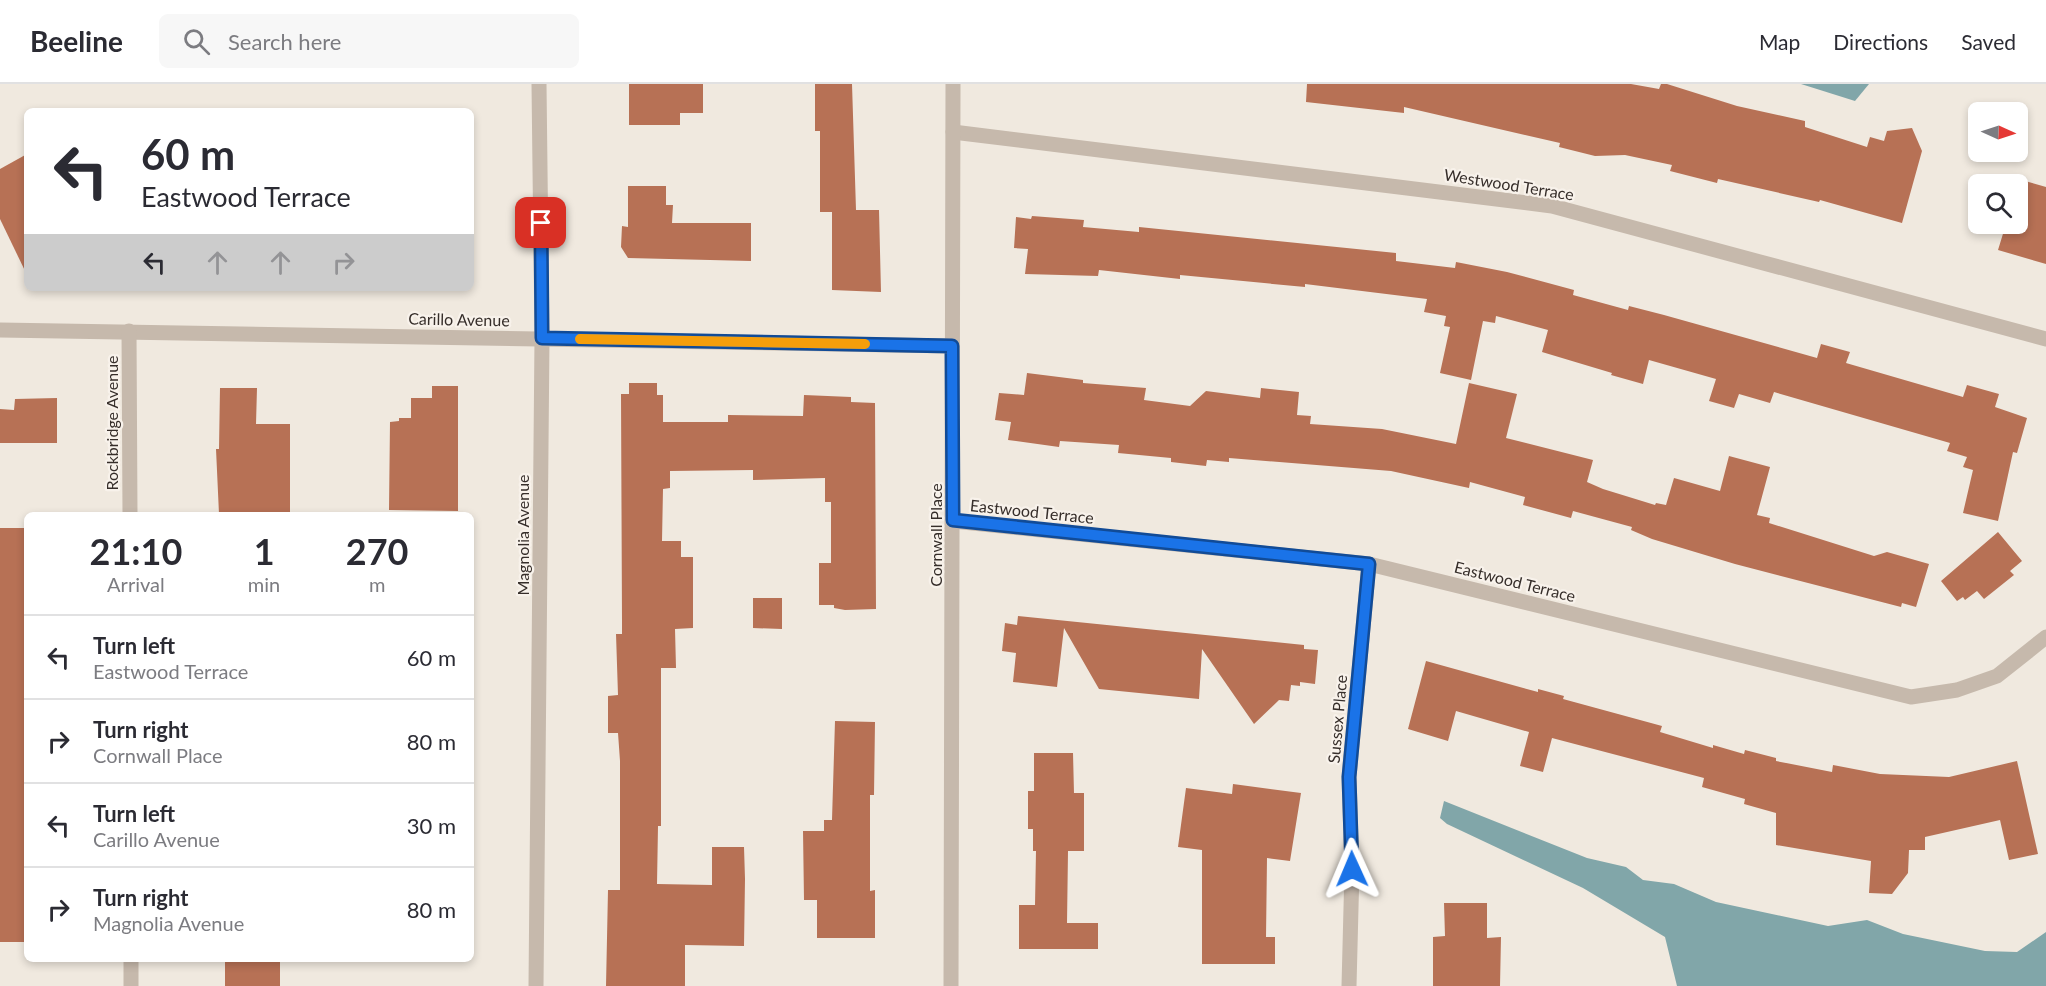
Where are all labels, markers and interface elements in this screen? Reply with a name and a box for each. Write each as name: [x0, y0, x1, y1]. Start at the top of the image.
search box: [159, 14, 579, 68]
text: Beeline: [30, 24, 123, 58]
icon: search: [180, 25, 213, 58]
text: Search here: [228, 28, 341, 55]
text: Map: [1759, 29, 1800, 54]
text: Directions: [1833, 29, 1928, 54]
text: Saved: [1961, 29, 2016, 54]
north arrow: [1968, 102, 2028, 162]
map controls: [1968, 102, 2028, 234]
text: 60 m: [141, 129, 235, 179]
icon: left: [42, 132, 120, 210]
street label: Westwood Terrace: [1443, 164, 1575, 204]
button: search: [1968, 174, 2028, 234]
text: Eastwood Terrace: [141, 180, 351, 213]
pin: [515, 197, 566, 248]
icon: arrive: [524, 206, 557, 239]
icon: left: [138, 246, 171, 279]
icon: ahead: [201, 246, 234, 279]
icon: ahead: [264, 246, 297, 279]
icon: right: [327, 246, 360, 279]
street label: Carillo Avenue: [408, 309, 510, 329]
street label: Rockbridge Avenue: [102, 355, 121, 491]
street label: Magnolia Avenue: [513, 475, 532, 595]
street label: Cornwall Place: [926, 483, 945, 587]
street label: Eastwood Terrace: [969, 495, 1095, 527]
text: 21:10: [90, 529, 182, 573]
text: 1: [254, 529, 275, 573]
text: 270: [346, 529, 408, 573]
street label: Eastwood Terrace: [1452, 557, 1578, 605]
text: Arrival: [107, 572, 165, 596]
text: min: [248, 572, 280, 596]
text: m: [369, 572, 385, 596]
text: Turn left: [93, 632, 175, 659]
icon: left: [42, 641, 75, 674]
text: 60 m: [407, 644, 456, 671]
text: Eastwood Terrace: [93, 659, 248, 683]
street label: Sussex Place: [1324, 674, 1350, 764]
text: Turn right: [93, 716, 188, 743]
icon: right: [42, 725, 75, 758]
text: 80 m: [407, 728, 456, 755]
text: Cornwall Place: [93, 743, 223, 767]
text: Turn left: [93, 800, 175, 827]
icon: left: [42, 809, 75, 842]
text: 30 m: [407, 812, 456, 839]
text: Carillo Avenue: [93, 827, 220, 851]
position arrow: [1320, 837, 1384, 901]
text: Turn right: [93, 884, 188, 911]
icon: right: [42, 893, 75, 926]
text: 80 m: [407, 896, 456, 923]
text: Magnolia Avenue: [93, 911, 244, 935]

